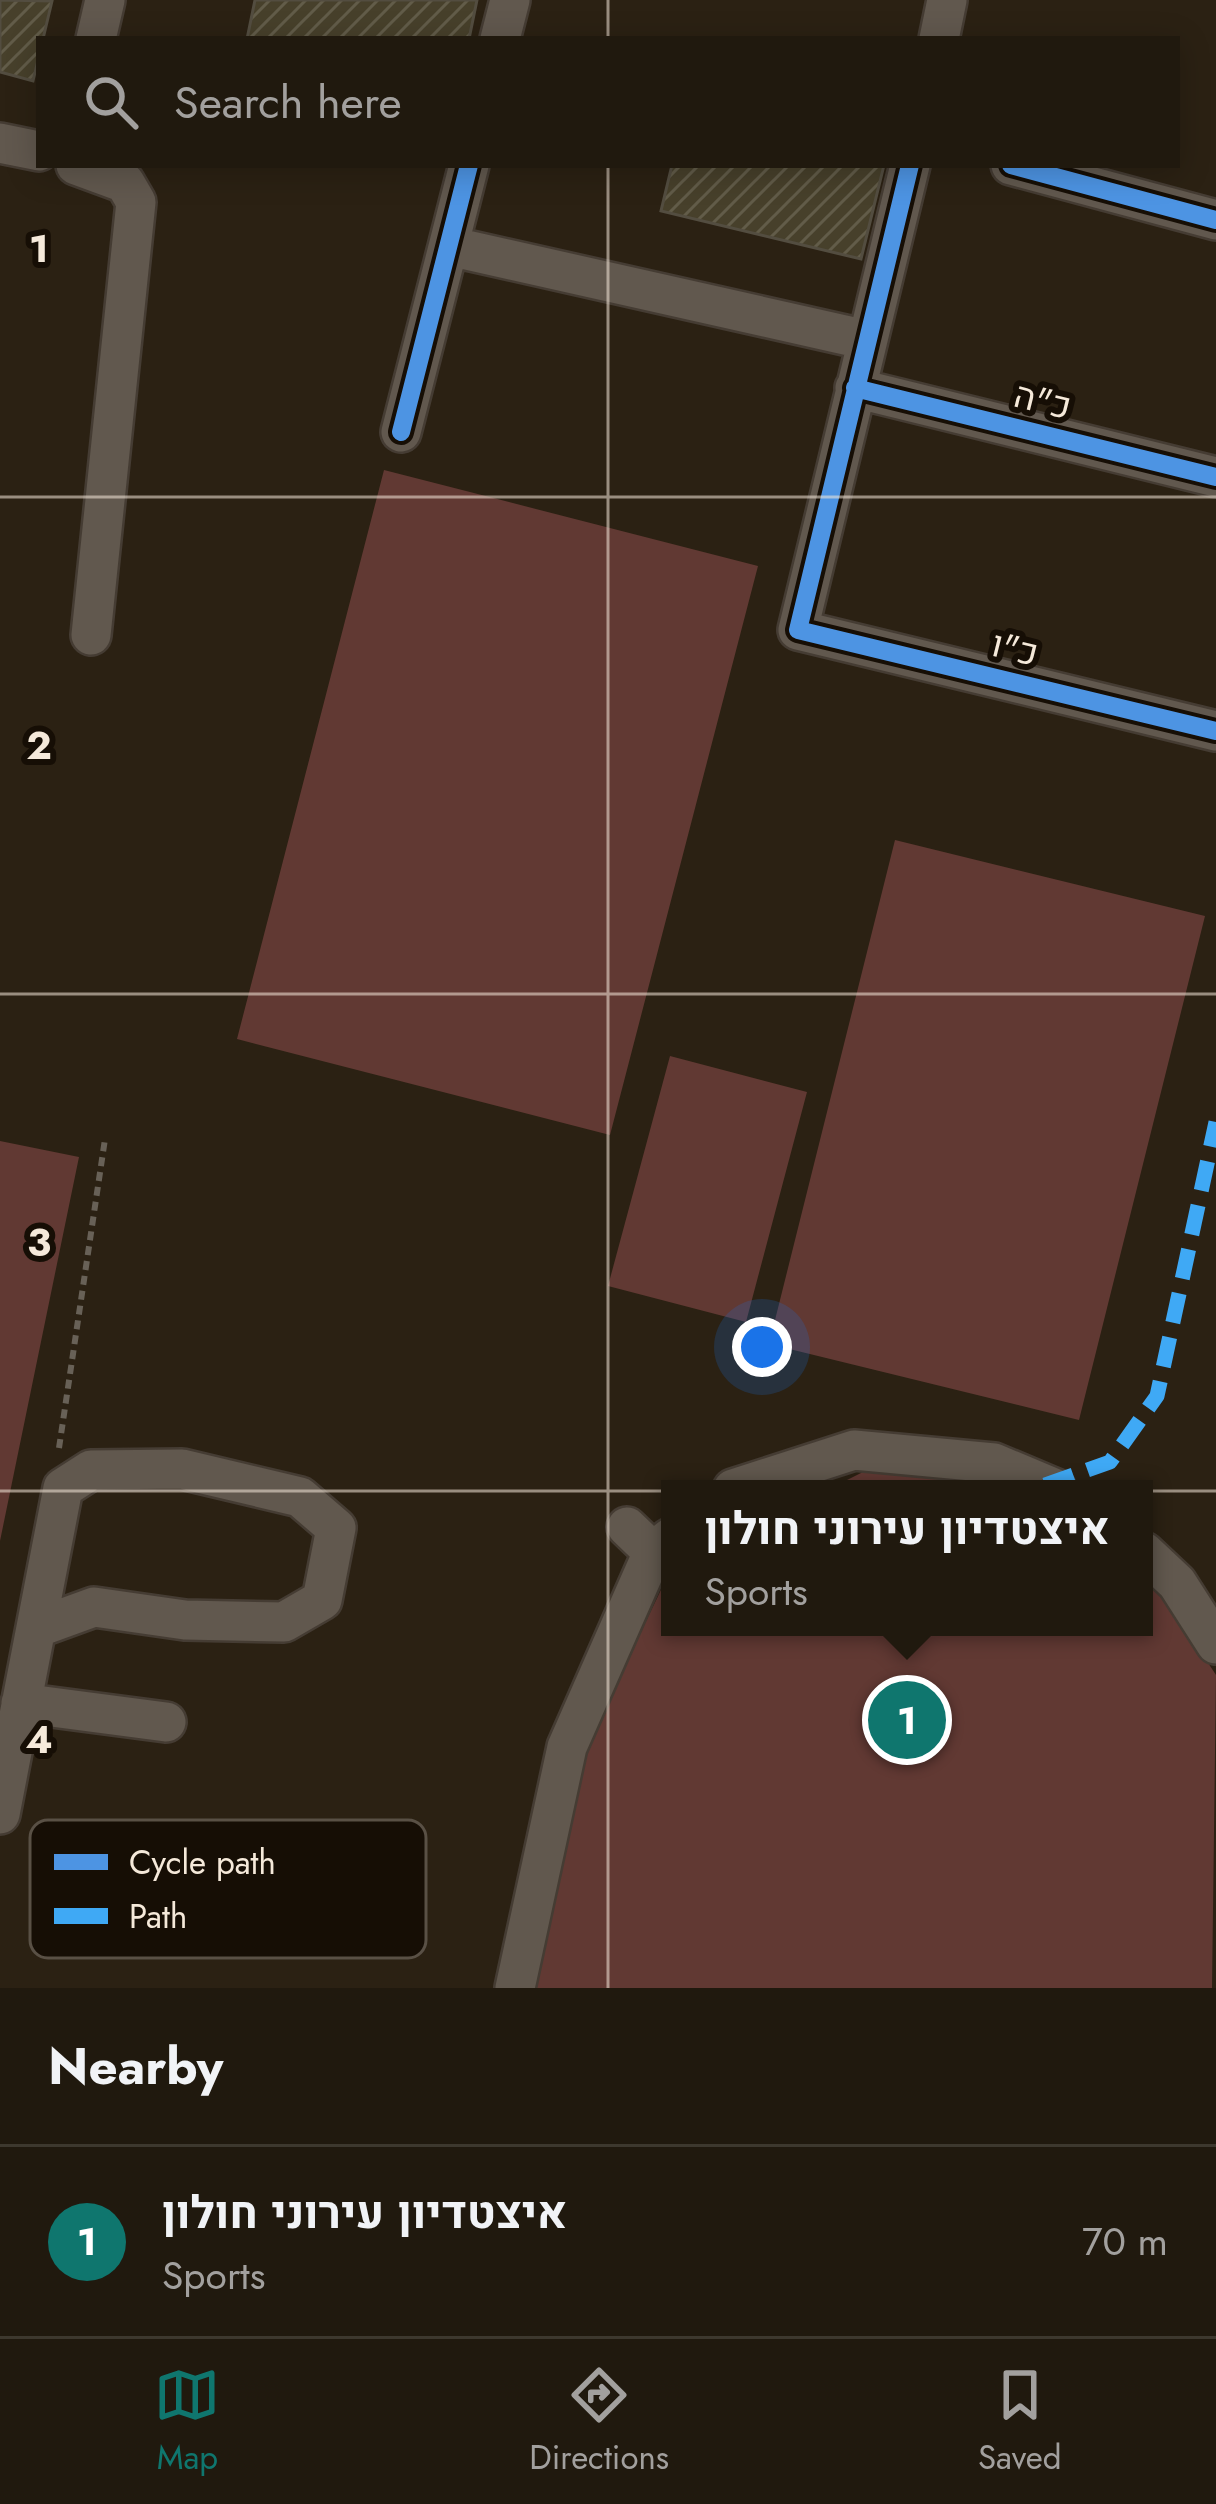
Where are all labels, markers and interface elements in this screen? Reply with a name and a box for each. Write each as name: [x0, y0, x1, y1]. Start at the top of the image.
search box: [36, 36, 1180, 168]
icon: search: [78, 69, 144, 135]
text: Search here: [174, 70, 402, 135]
text: 1: [29, 220, 49, 277]
street label: כ"ה: [1009, 368, 1077, 432]
street label: כ"ו: [986, 617, 1044, 679]
text: 2: [26, 717, 52, 774]
text: 3: [27, 1214, 51, 1271]
your location: [732, 1317, 792, 1377]
popup: [661, 1480, 1153, 1636]
text: איצטדיון עירוני חולון: [704, 1496, 1110, 1561]
text: Sports: [704, 1563, 808, 1620]
pin: 1: [868, 1675, 946, 1765]
text: 4: [25, 1711, 53, 1768]
legend: [30, 1820, 426, 1958]
text: Cycle path: [129, 1839, 276, 1886]
text: Path: [129, 1893, 187, 1940]
text: Nearby: [48, 2029, 223, 2103]
text: איצטדיון עירוני חולון: [162, 2180, 567, 2245]
text: 1: [77, 2213, 97, 2270]
text: 70 m: [1082, 2213, 1168, 2270]
text: Sports: [162, 2247, 265, 2304]
tab: Map: [154, 2362, 220, 2481]
tab: Directions: [529, 2362, 669, 2481]
tab: Saved: [978, 2362, 1062, 2481]

